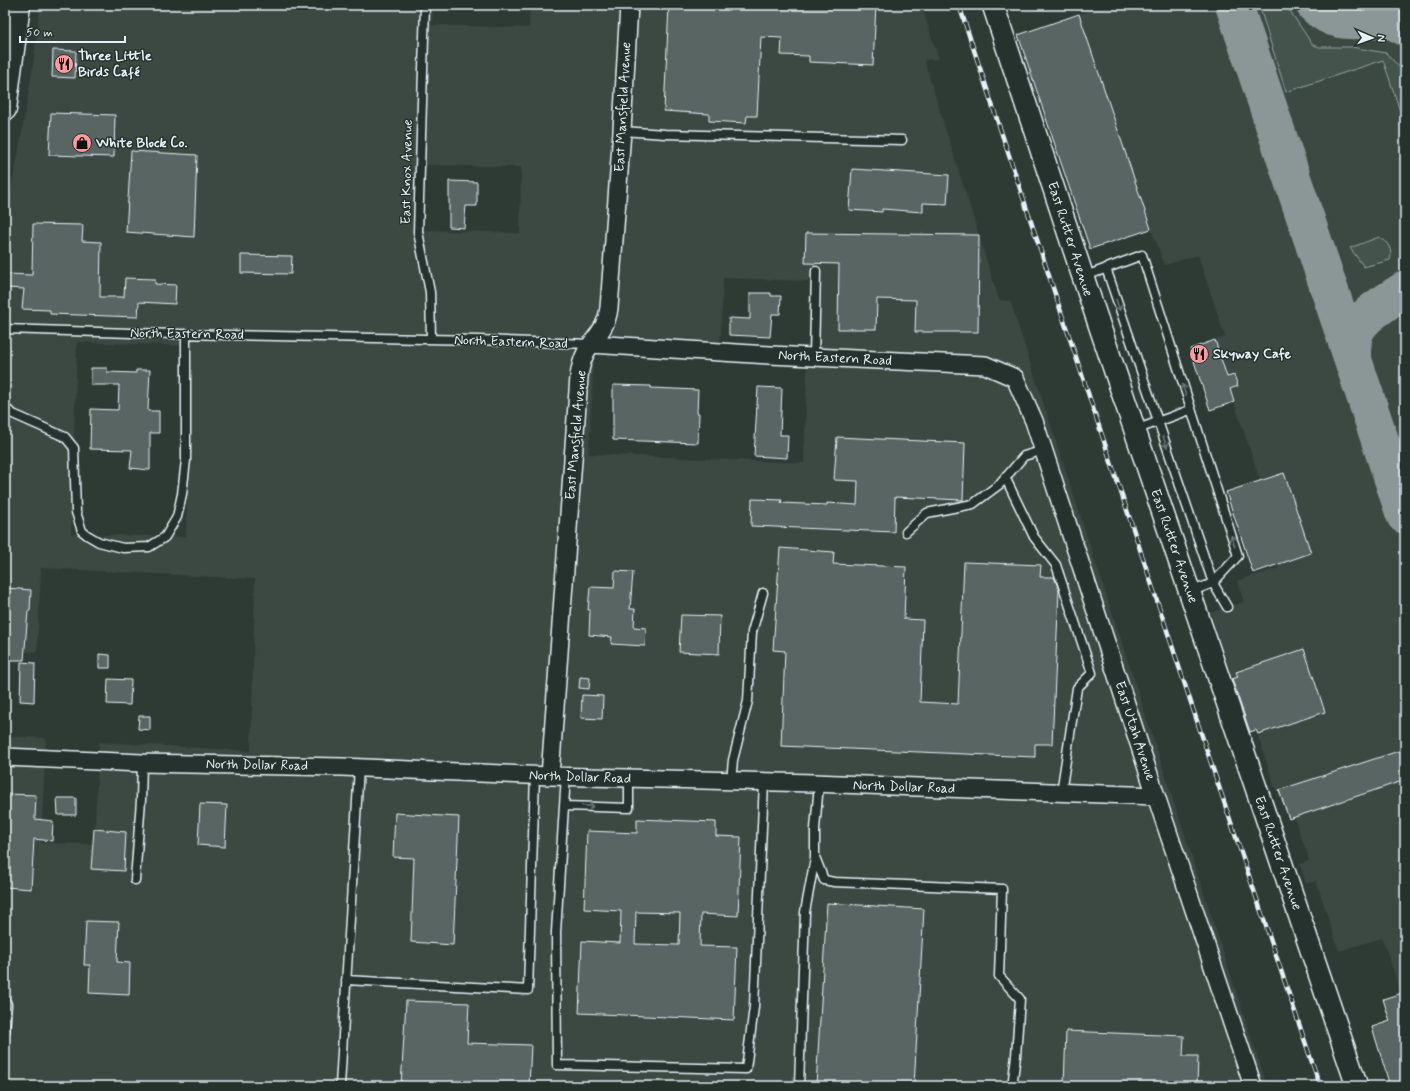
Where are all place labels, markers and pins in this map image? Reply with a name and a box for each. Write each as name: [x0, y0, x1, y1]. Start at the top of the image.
place label: Three Little Birds Café: [78, 47, 152, 81]
restaurant icon: Three Little Birds Café: [53, 53, 75, 75]
shop icon: White Block Co.: [71, 132, 93, 154]
place label: White Block Co.: [95, 134, 187, 152]
restaurant icon: Skyway Cafe: [1188, 343, 1210, 365]
place label: Skyway Cafe: [1213, 345, 1292, 363]

